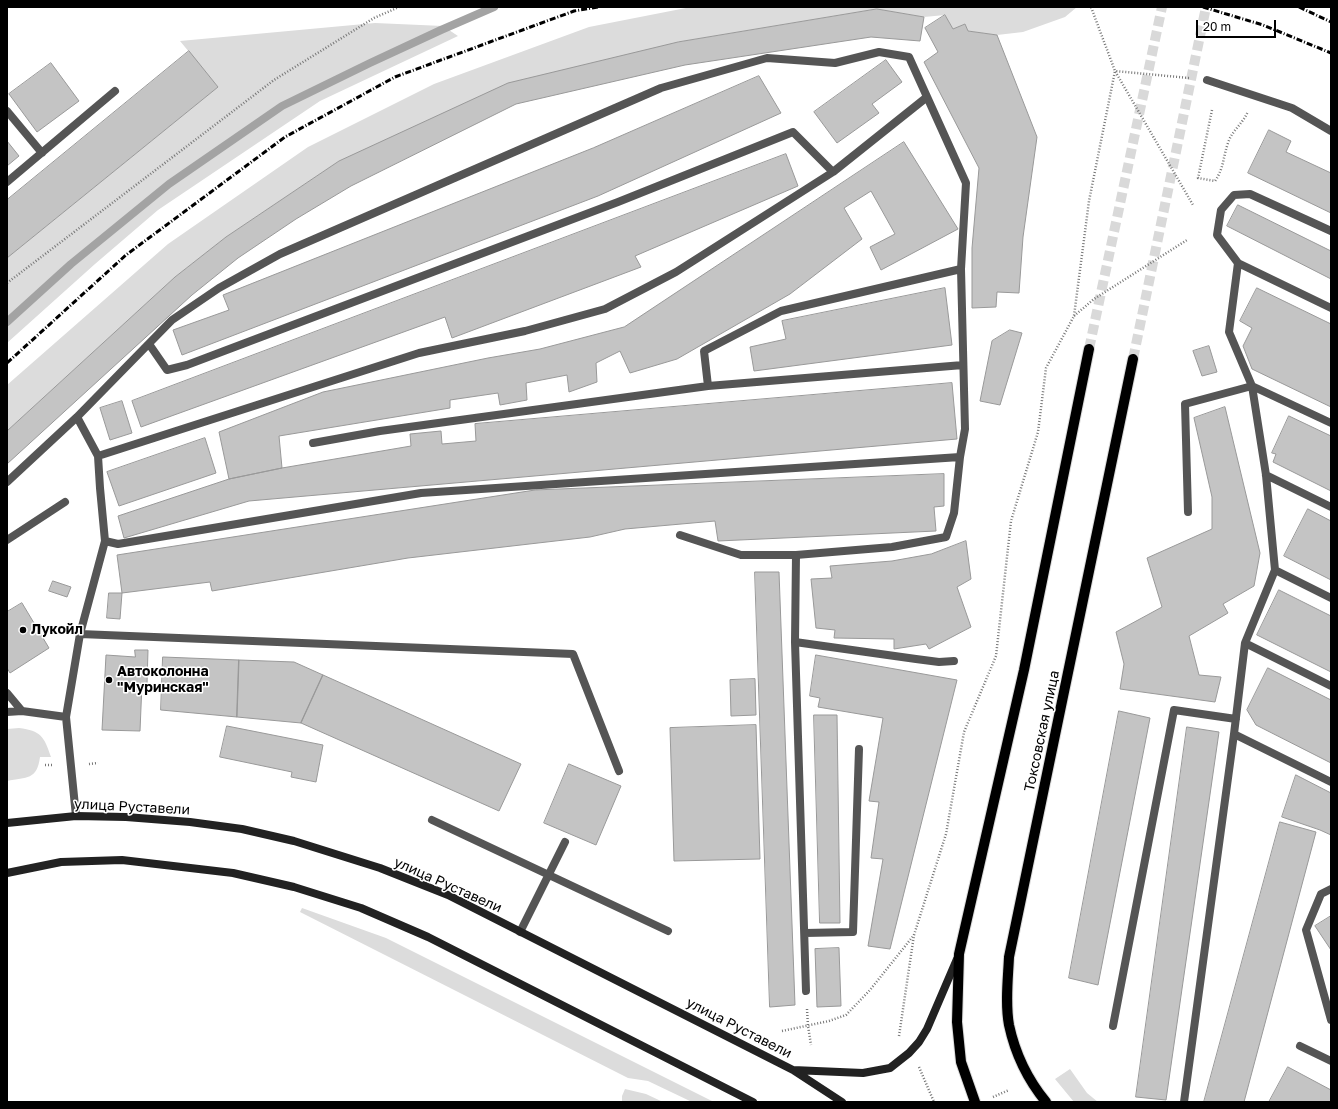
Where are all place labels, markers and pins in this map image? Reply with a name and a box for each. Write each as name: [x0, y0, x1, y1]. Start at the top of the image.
place label: Лукойл: [31, 622, 83, 638]
marker: Лукойл: [18, 625, 28, 635]
place label: Автоколонна "Муринская": [117, 664, 209, 696]
marker: Автоколонна "Муринская": [104, 675, 114, 685]

